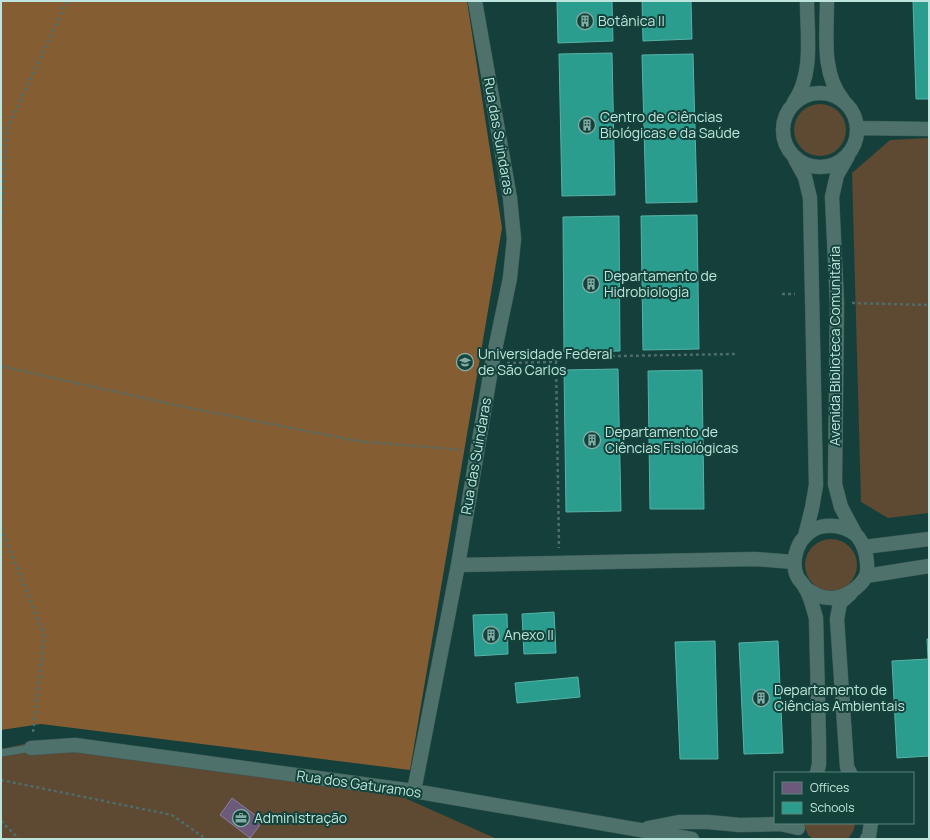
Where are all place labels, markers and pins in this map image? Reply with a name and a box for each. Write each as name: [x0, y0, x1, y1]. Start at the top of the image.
building icon: Botânica II: [575, 11, 595, 31]
place label: Botânica II: [598, 11, 665, 30]
place label: Centro de Ciências Biológicas e da Saúde: [600, 107, 740, 142]
building icon: Centro de Ciências Biológicas e da Saúde: [577, 115, 597, 135]
place label: Departamento de Hidrobiologia: [604, 266, 717, 301]
building icon: Departamento de Hidrobiologia: [581, 274, 601, 294]
place label: Universidade Federal de São Carlos: [478, 344, 612, 379]
school or university icon: Universidade Federal de São Carlos: [455, 352, 475, 372]
place label: Departamento de Ciências Fisiológicas: [605, 422, 738, 457]
building icon: Departamento de Ciências Fisiológicas: [582, 430, 602, 450]
building icon: Anexo II: [481, 625, 501, 645]
place label: Anexo II: [504, 625, 554, 644]
place label: Departamento de Ciências Ambientais: [774, 680, 905, 715]
building icon: Departamento de Ciências Ambientais: [751, 688, 771, 708]
office icon: Administração: [231, 808, 251, 828]
place label: Administração: [254, 808, 347, 827]

